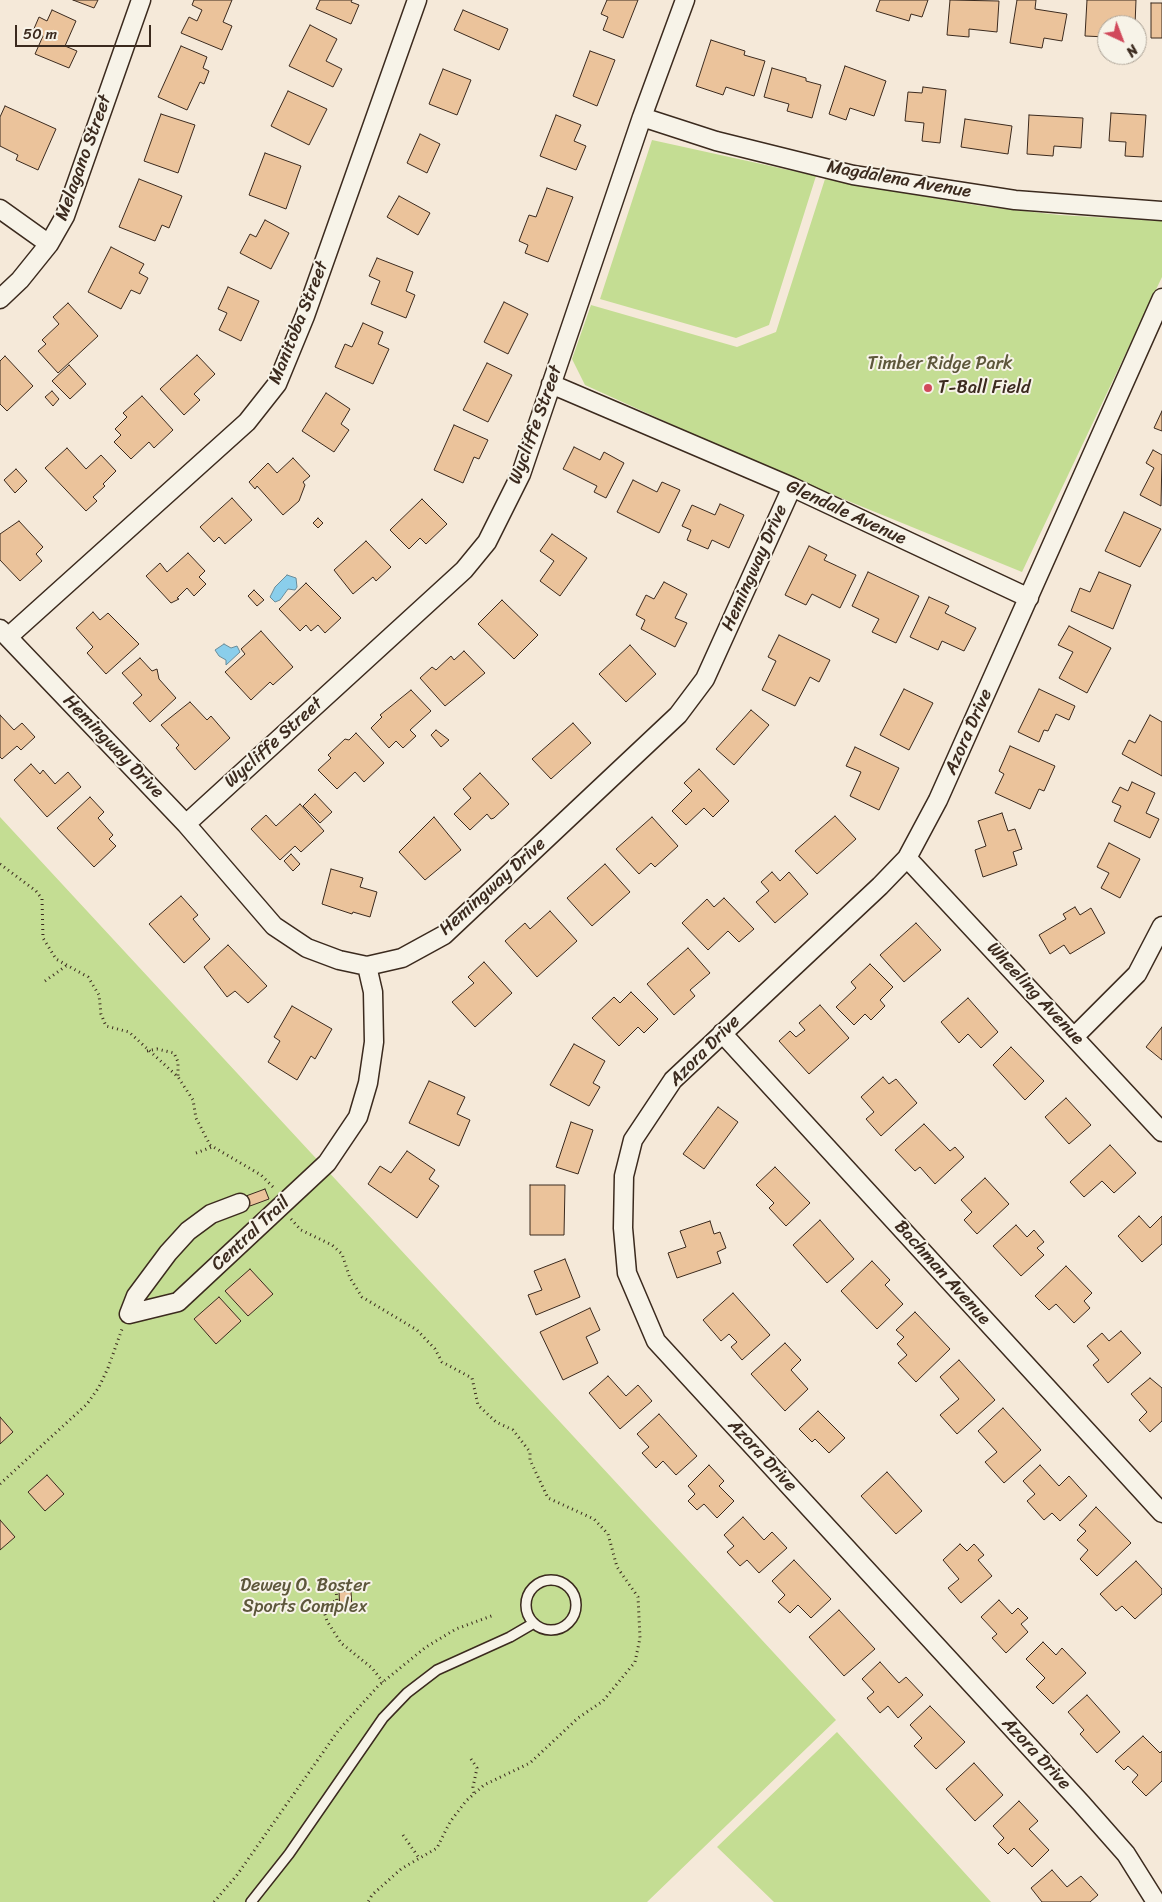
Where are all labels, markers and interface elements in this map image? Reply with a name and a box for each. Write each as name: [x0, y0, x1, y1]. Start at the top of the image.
scale bar: [18, 15, 154, 47]
north arrow: [1097, 15, 1147, 65]
text: 50 m: [23, 21, 57, 47]
text: N: [1120, 38, 1144, 63]
street label: Melagano Street: [51, 92, 117, 224]
street label: Magdalena Avenue: [825, 157, 973, 203]
street label: Manitoba Street: [264, 258, 334, 388]
park label: Timber Ridge Park: [867, 353, 1013, 375]
street label: Wycliffe Street: [505, 363, 567, 487]
place label: T-Ball Field: [938, 377, 1031, 399]
marker: T-Ball Field: [922, 382, 934, 394]
street label: Glendale Avenue: [783, 476, 909, 550]
street label: Hemingway Drive: [718, 502, 792, 634]
street label: Azora Drive: [941, 686, 997, 778]
street label: Hemingway Drive: [58, 691, 168, 803]
street label: Wycliffe Street: [221, 693, 327, 793]
street label: Hemingway Drive: [435, 834, 551, 940]
street label: Wheeling Avenue: [982, 938, 1088, 1050]
street label: Azora Drive: [665, 1011, 745, 1091]
street label: Central Trail: [207, 1192, 295, 1276]
street label: Bachman Avenue: [889, 1216, 995, 1330]
street label: Azora Drive: [723, 1415, 801, 1497]
park label: Dewey O. Boster Sports Complex: [240, 1575, 370, 1618]
street label: Azora Drive: [997, 1713, 1075, 1795]

